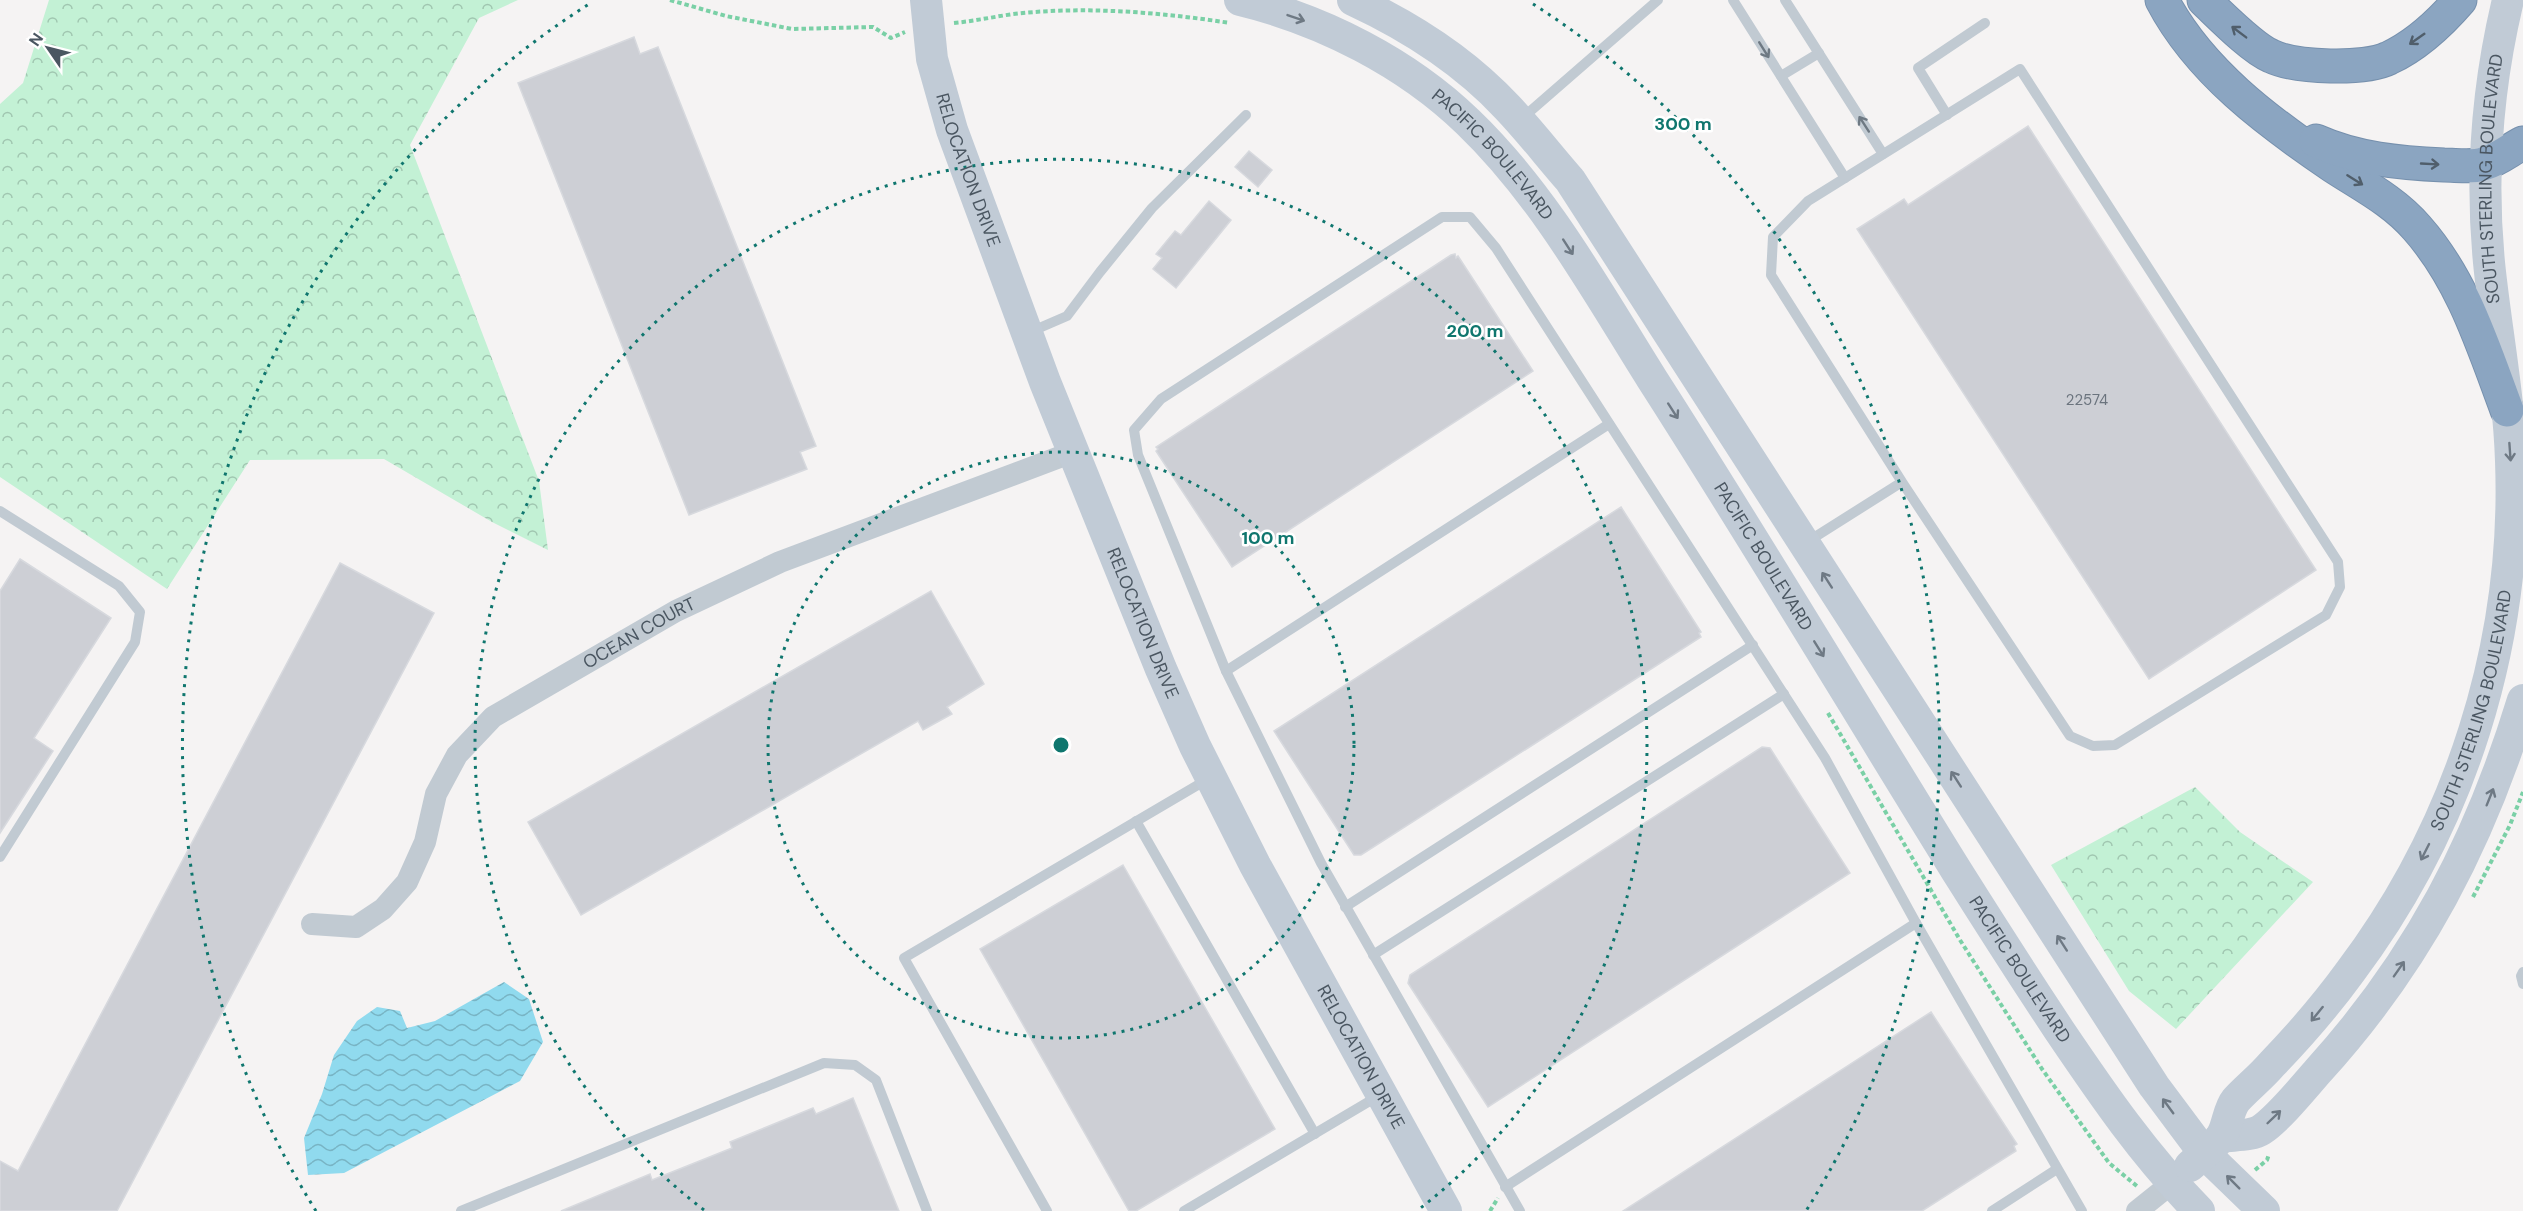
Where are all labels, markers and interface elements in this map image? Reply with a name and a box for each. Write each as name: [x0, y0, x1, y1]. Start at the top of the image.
one-way arrow: [1286, 13, 1305, 24]
north arrow: [18, 18, 78, 78]
one-way arrow: [2231, 25, 2247, 38]
text: N: [24, 29, 48, 50]
one-way arrow: [2410, 33, 2426, 45]
one-way arrow: [1758, 41, 1771, 58]
street label: SOUTH STERLING BOULEVARD: [2473, 52, 2509, 305]
street label: PACIFIC BOULEVARD: [1427, 83, 1559, 225]
street label: RELOCATION DRIVE: [930, 90, 1006, 250]
text: 300 m: [1654, 112, 1712, 136]
one-way arrow: [1858, 116, 1870, 133]
one-way arrow: [2419, 159, 2439, 170]
one-way arrow: [2347, 173, 2364, 186]
one-way arrow: [1562, 238, 1574, 255]
text: 200 m: [1447, 319, 1503, 343]
house number: 22574: [2066, 390, 2108, 410]
one-way arrow: [1667, 402, 1679, 419]
one-way arrow: [2505, 441, 2516, 461]
street label: PACIFIC BOULEVARD: [1708, 478, 1818, 635]
text: 100 m: [1241, 526, 1295, 550]
street label: RELOCATION DRIVE: [1101, 544, 1185, 703]
one-way arrow: [1821, 572, 1833, 589]
street label: SOUTH STERLING BOULEVARD: [2425, 588, 2517, 835]
street label: OCEAN COURT: [578, 592, 699, 674]
one-way arrow: [1813, 640, 1825, 657]
centre of rings: [1051, 735, 1071, 755]
one-way arrow: [1949, 771, 1961, 788]
one-way arrow: [2485, 788, 2496, 806]
one-way arrow: [2419, 842, 2430, 860]
street label: PACIFIC BOULEVARD: [1963, 891, 2076, 1048]
one-way arrow: [2055, 935, 2067, 952]
one-way arrow: [2393, 961, 2405, 977]
street label: RELOCATION DRIVE: [1312, 981, 1410, 1133]
one-way arrow: [2311, 1006, 2324, 1022]
one-way arrow: [2162, 1098, 2175, 1114]
one-way arrow: [2266, 1110, 2281, 1125]
one-way arrow: [2226, 1175, 2241, 1189]

